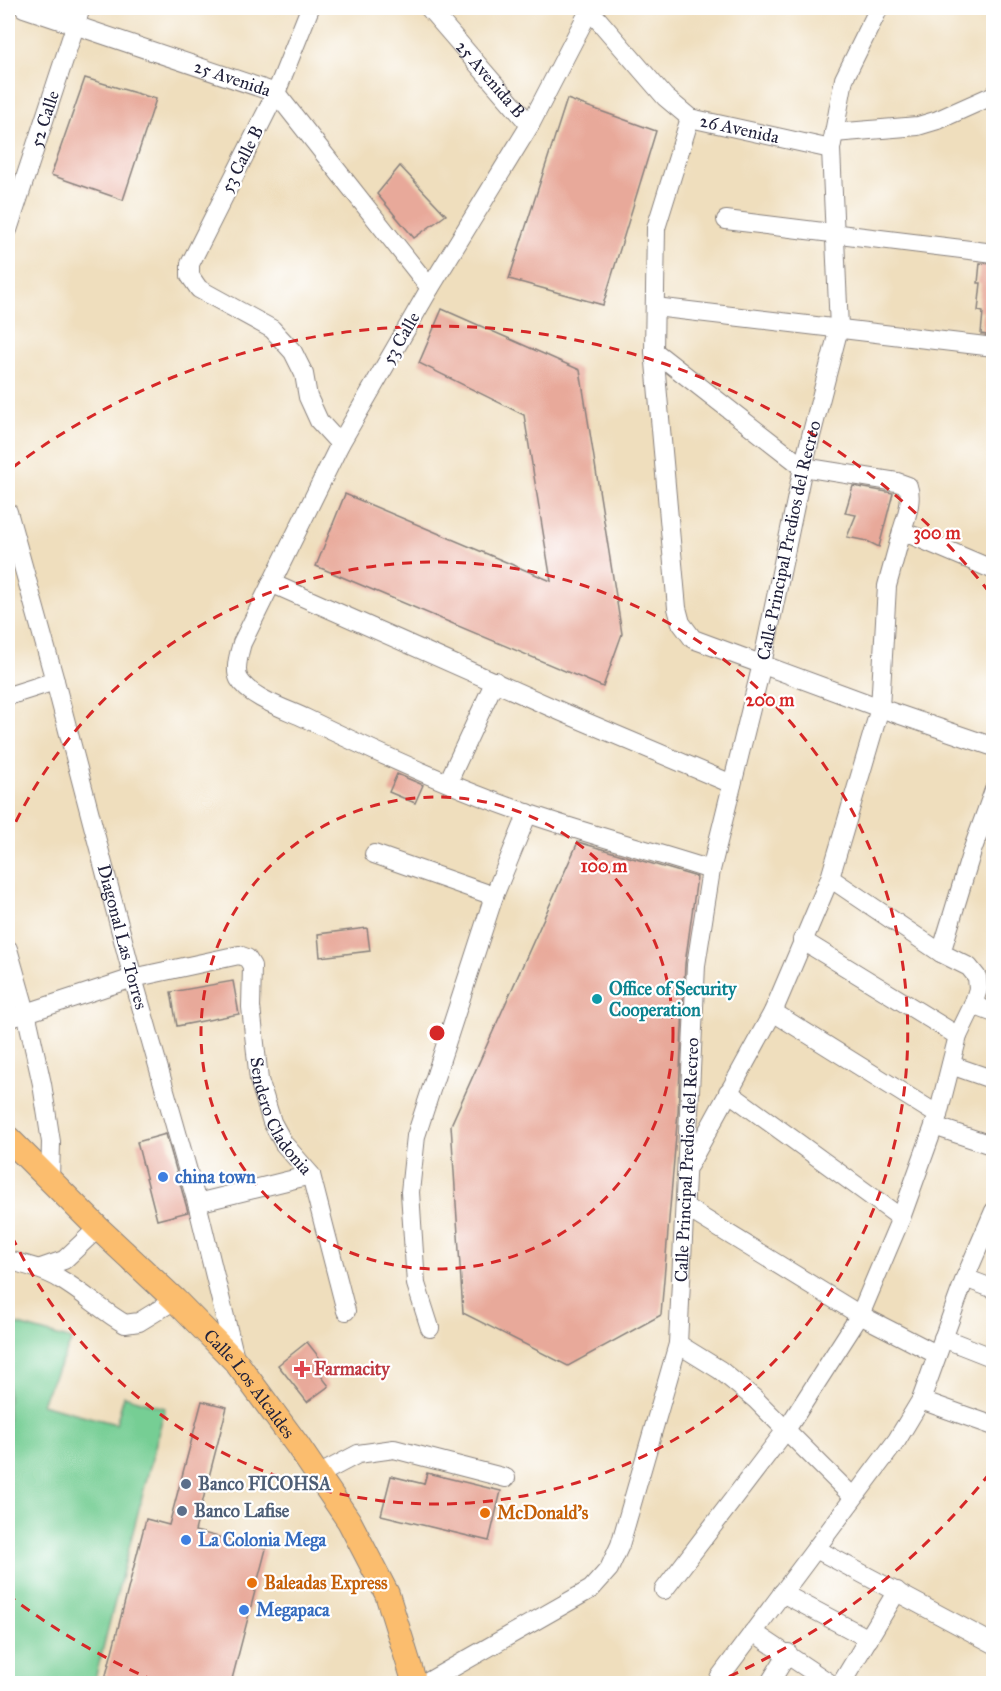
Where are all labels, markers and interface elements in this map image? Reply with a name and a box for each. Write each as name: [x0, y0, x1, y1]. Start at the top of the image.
street label: 25 Avenida B: [451, 36, 530, 122]
street label: 25 Avenida: [191, 55, 274, 102]
street label: 52 Calle: [25, 88, 64, 150]
street label: 26 Avenida: [698, 109, 782, 148]
street label: 53 Calle B: [216, 122, 268, 196]
street label: 53 Calle: [377, 308, 425, 368]
street label: Calle Principal Predios del Recreo: [752, 418, 826, 662]
text: 300 m: [913, 522, 961, 545]
text: 200 m: [746, 689, 795, 711]
text: 100 m: [581, 855, 628, 877]
street label: Diagonal Las Torres: [93, 862, 152, 1012]
place label: Office of Security Cooperation: [609, 978, 738, 1022]
marker: Office of Security Cooperation: [590, 992, 604, 1006]
centre of rings: [427, 1023, 447, 1043]
street label: Calle Principal Predios del Recreo: [670, 1037, 704, 1283]
street label: Sendero Cladonia: [246, 1056, 317, 1180]
place label: china town: [175, 1166, 256, 1188]
marker: china town: [156, 1170, 170, 1184]
street label: Calle Los Alcaldes: [199, 1325, 300, 1443]
place label: Farmacity: [314, 1358, 391, 1381]
marker: Farmacity: [295, 1362, 309, 1376]
place label: Banco FICOHSA: [198, 1473, 332, 1495]
marker: Banco FICOHSA: [179, 1477, 193, 1491]
place label: Banco Lafise: [194, 1500, 290, 1522]
place label: McDonald's: [497, 1502, 589, 1524]
marker: Banco Lafise: [175, 1504, 189, 1518]
marker: McDonald's: [478, 1506, 492, 1520]
place label: La Colonia Mega: [198, 1529, 327, 1552]
marker: La Colonia Mega: [179, 1533, 193, 1547]
place label: Baleadas Express: [264, 1572, 388, 1595]
marker: Baleadas Express: [245, 1576, 259, 1590]
place label: Megapaca: [256, 1599, 330, 1622]
marker: Megapaca: [237, 1603, 251, 1617]

